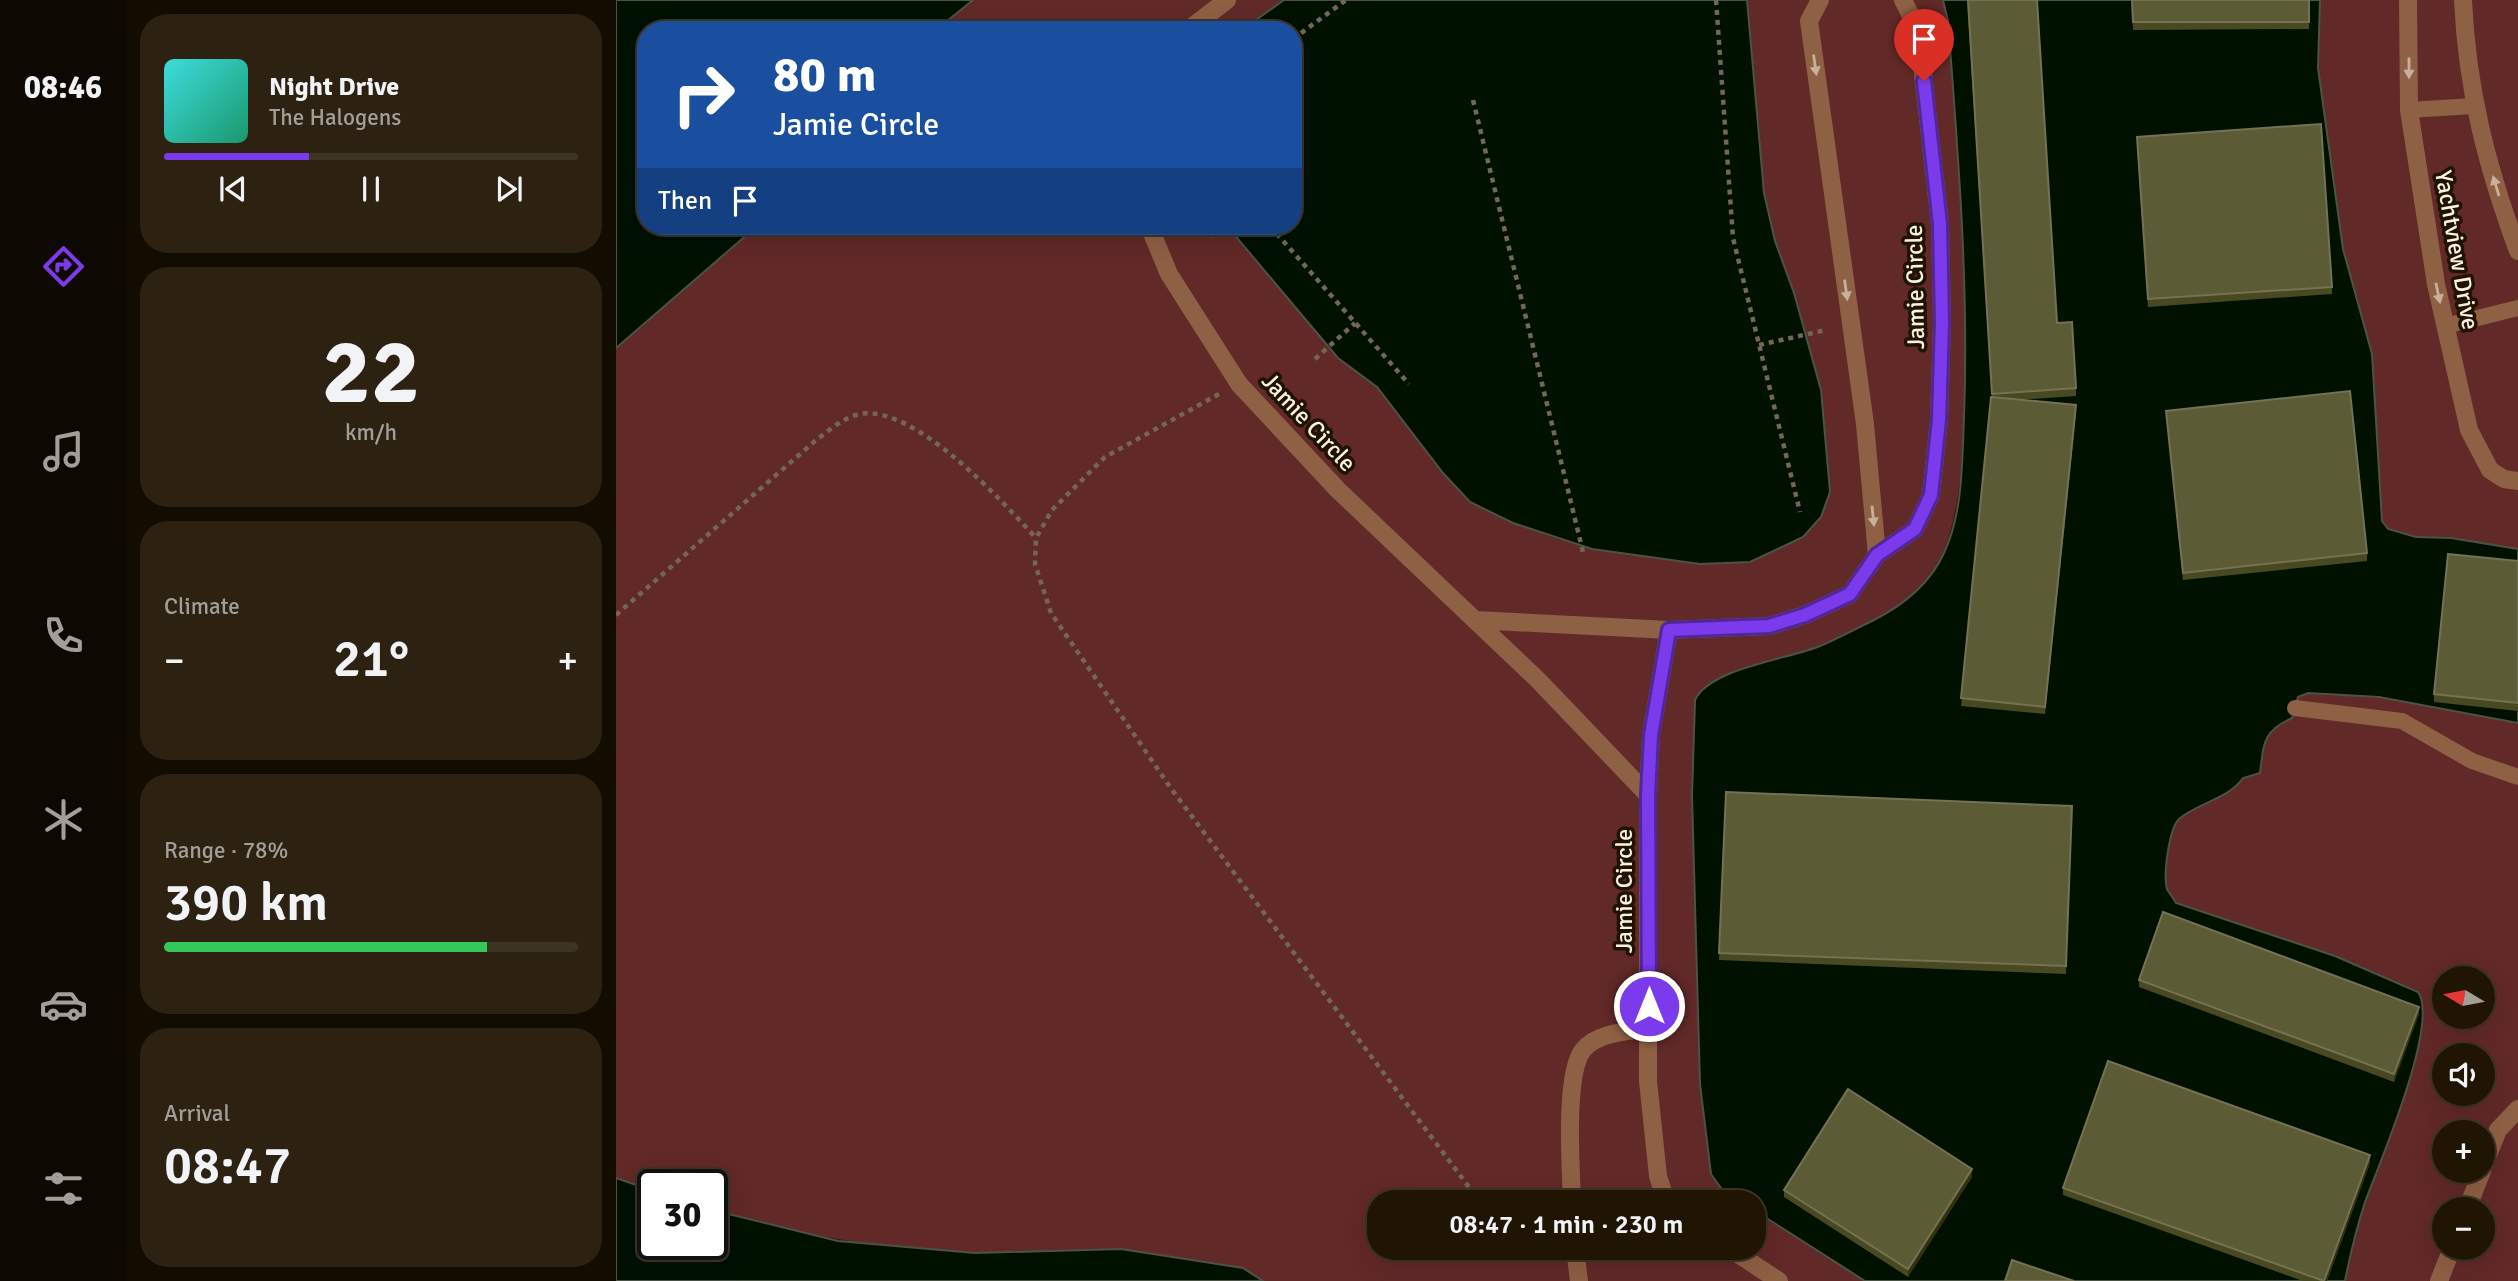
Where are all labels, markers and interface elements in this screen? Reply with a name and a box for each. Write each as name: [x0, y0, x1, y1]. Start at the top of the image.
pin: [1894, 9, 1954, 81]
icon: arrive: [1905, 20, 1943, 58]
text: 80 m: [773, 45, 876, 105]
icon: right: [658, 49, 749, 140]
one-way arrow: [1809, 54, 1820, 76]
one-way arrow: [2403, 57, 2415, 79]
text: 08:46: [24, 68, 102, 107]
text: Night Drive: [269, 71, 399, 103]
text: The Halogens: [269, 103, 401, 132]
text: Jamie Circle: [773, 105, 939, 144]
street label: Yachtview Drive: [2428, 168, 2486, 332]
icon: previous: [214, 170, 252, 208]
icon: pause: [352, 170, 390, 208]
icon: next: [490, 170, 528, 208]
one-way arrow: [2490, 175, 2501, 196]
icon: arrive: [726, 182, 764, 220]
text: Then: [658, 185, 712, 217]
street label: Jamie Circle: [1899, 224, 1931, 350]
icon: directions: [39, 242, 88, 291]
one-way arrow: [1841, 279, 1852, 301]
one-way arrow: [2433, 282, 2444, 304]
text: 22: [322, 316, 420, 429]
street label: Jamie Circle: [1256, 366, 1362, 478]
text: km/h: [345, 418, 397, 447]
icon: music: [39, 427, 88, 476]
one-way arrow: [1868, 505, 1879, 527]
text: Climate: [164, 592, 240, 621]
icon: phone: [39, 611, 88, 660]
text: 21°: [333, 627, 409, 691]
text: −: [164, 637, 185, 684]
text: +: [557, 637, 578, 684]
icon: climate: [39, 795, 88, 844]
street label: Jamie Circle: [1609, 829, 1639, 953]
text: Range · 78%: [164, 836, 288, 865]
text: 390 km: [164, 871, 328, 935]
north arrow: [2432, 966, 2496, 1029]
map controls: [2432, 966, 2495, 1260]
position arrow: [1612, 969, 1686, 1043]
icon: car: [39, 980, 88, 1029]
button: sound: [2432, 1043, 2495, 1106]
text: Arrival: [164, 1099, 230, 1128]
button: +: [2432, 1120, 2495, 1183]
text: 08:47: [164, 1134, 291, 1198]
icon: filters: [39, 1164, 88, 1213]
speed limit sign: 30: [637, 1169, 728, 1260]
button: −: [2432, 1197, 2495, 1260]
text: 08:47 · 1 min · 230 m: [1450, 1209, 1683, 1241]

